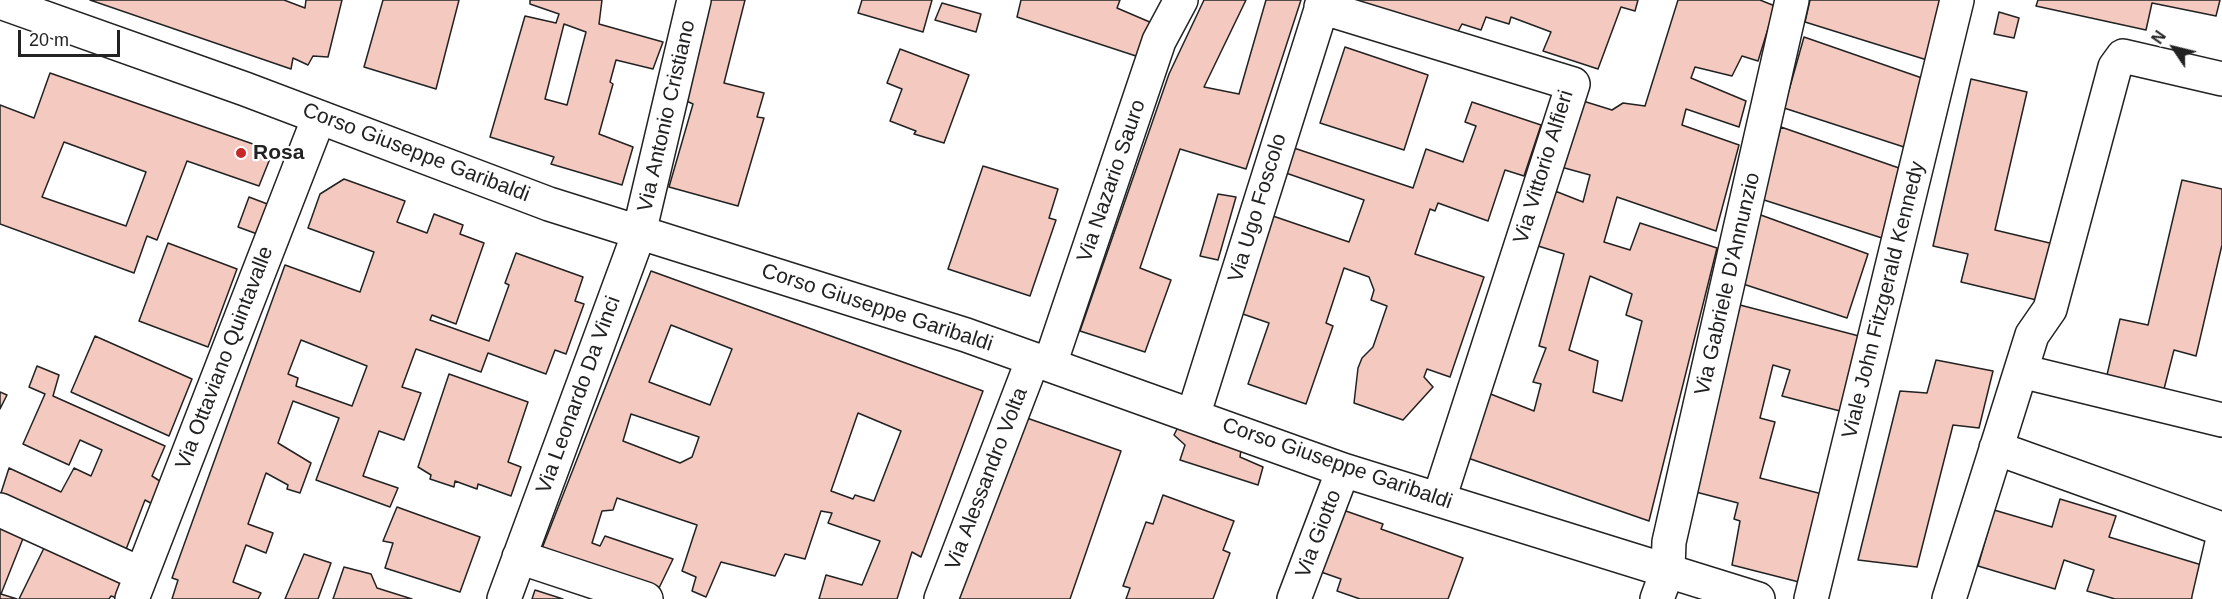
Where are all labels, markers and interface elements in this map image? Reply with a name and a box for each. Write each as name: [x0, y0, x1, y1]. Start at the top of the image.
scale bar: [21, 18, 123, 56]
street label: Via Antonio Cristiano: [633, 18, 701, 214]
north arrow: [2144, 18, 2204, 78]
text: N: [2149, 28, 2169, 47]
text: 20 m: [29, 30, 69, 50]
street label: Via Vittorio Alfieri: [1509, 87, 1579, 247]
street label: Via Nazario Sauro: [1072, 97, 1152, 265]
street label: Corso Giuseppe Garibaldi: [299, 98, 533, 208]
street label: Via Ugo Foscolo: [1223, 131, 1293, 285]
place label: Rosa: [253, 140, 304, 166]
marker: Rosa: [234, 146, 248, 160]
street label: Viale John Fitzgerald Kennedy: [1837, 159, 1931, 441]
street label: Via Gabriele D'Annunzio: [1690, 170, 1766, 398]
street label: Via Ottaviano Quintavalle: [171, 243, 279, 473]
street label: Corso Giuseppe Garibaldi: [758, 259, 996, 357]
street label: Via Leonardo Da Vinci: [532, 293, 626, 497]
street label: Via Alessandro Volta: [941, 384, 1033, 574]
street label: Corso Giuseppe Garibaldi: [1219, 413, 1455, 515]
street label: Via Giotto: [1291, 487, 1347, 581]

